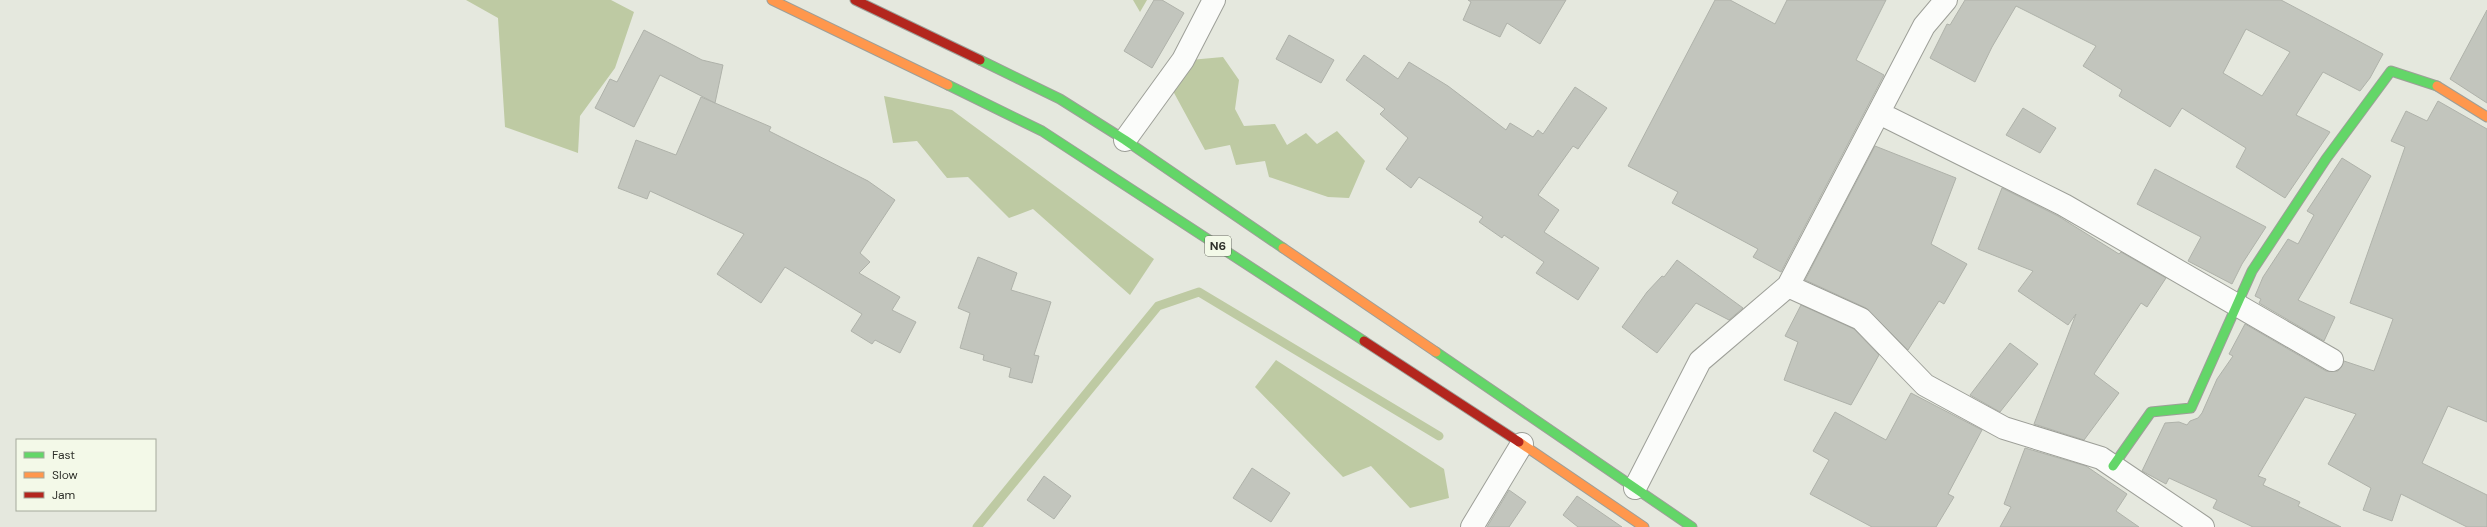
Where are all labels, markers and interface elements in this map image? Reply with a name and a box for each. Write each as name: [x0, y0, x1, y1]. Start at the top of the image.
road number: N6: [1205, 236, 1231, 256]
legend: [16, 439, 156, 511]
text: Fast: [52, 447, 75, 463]
text: Slow: [52, 467, 78, 483]
text: Jam: [52, 487, 75, 503]

